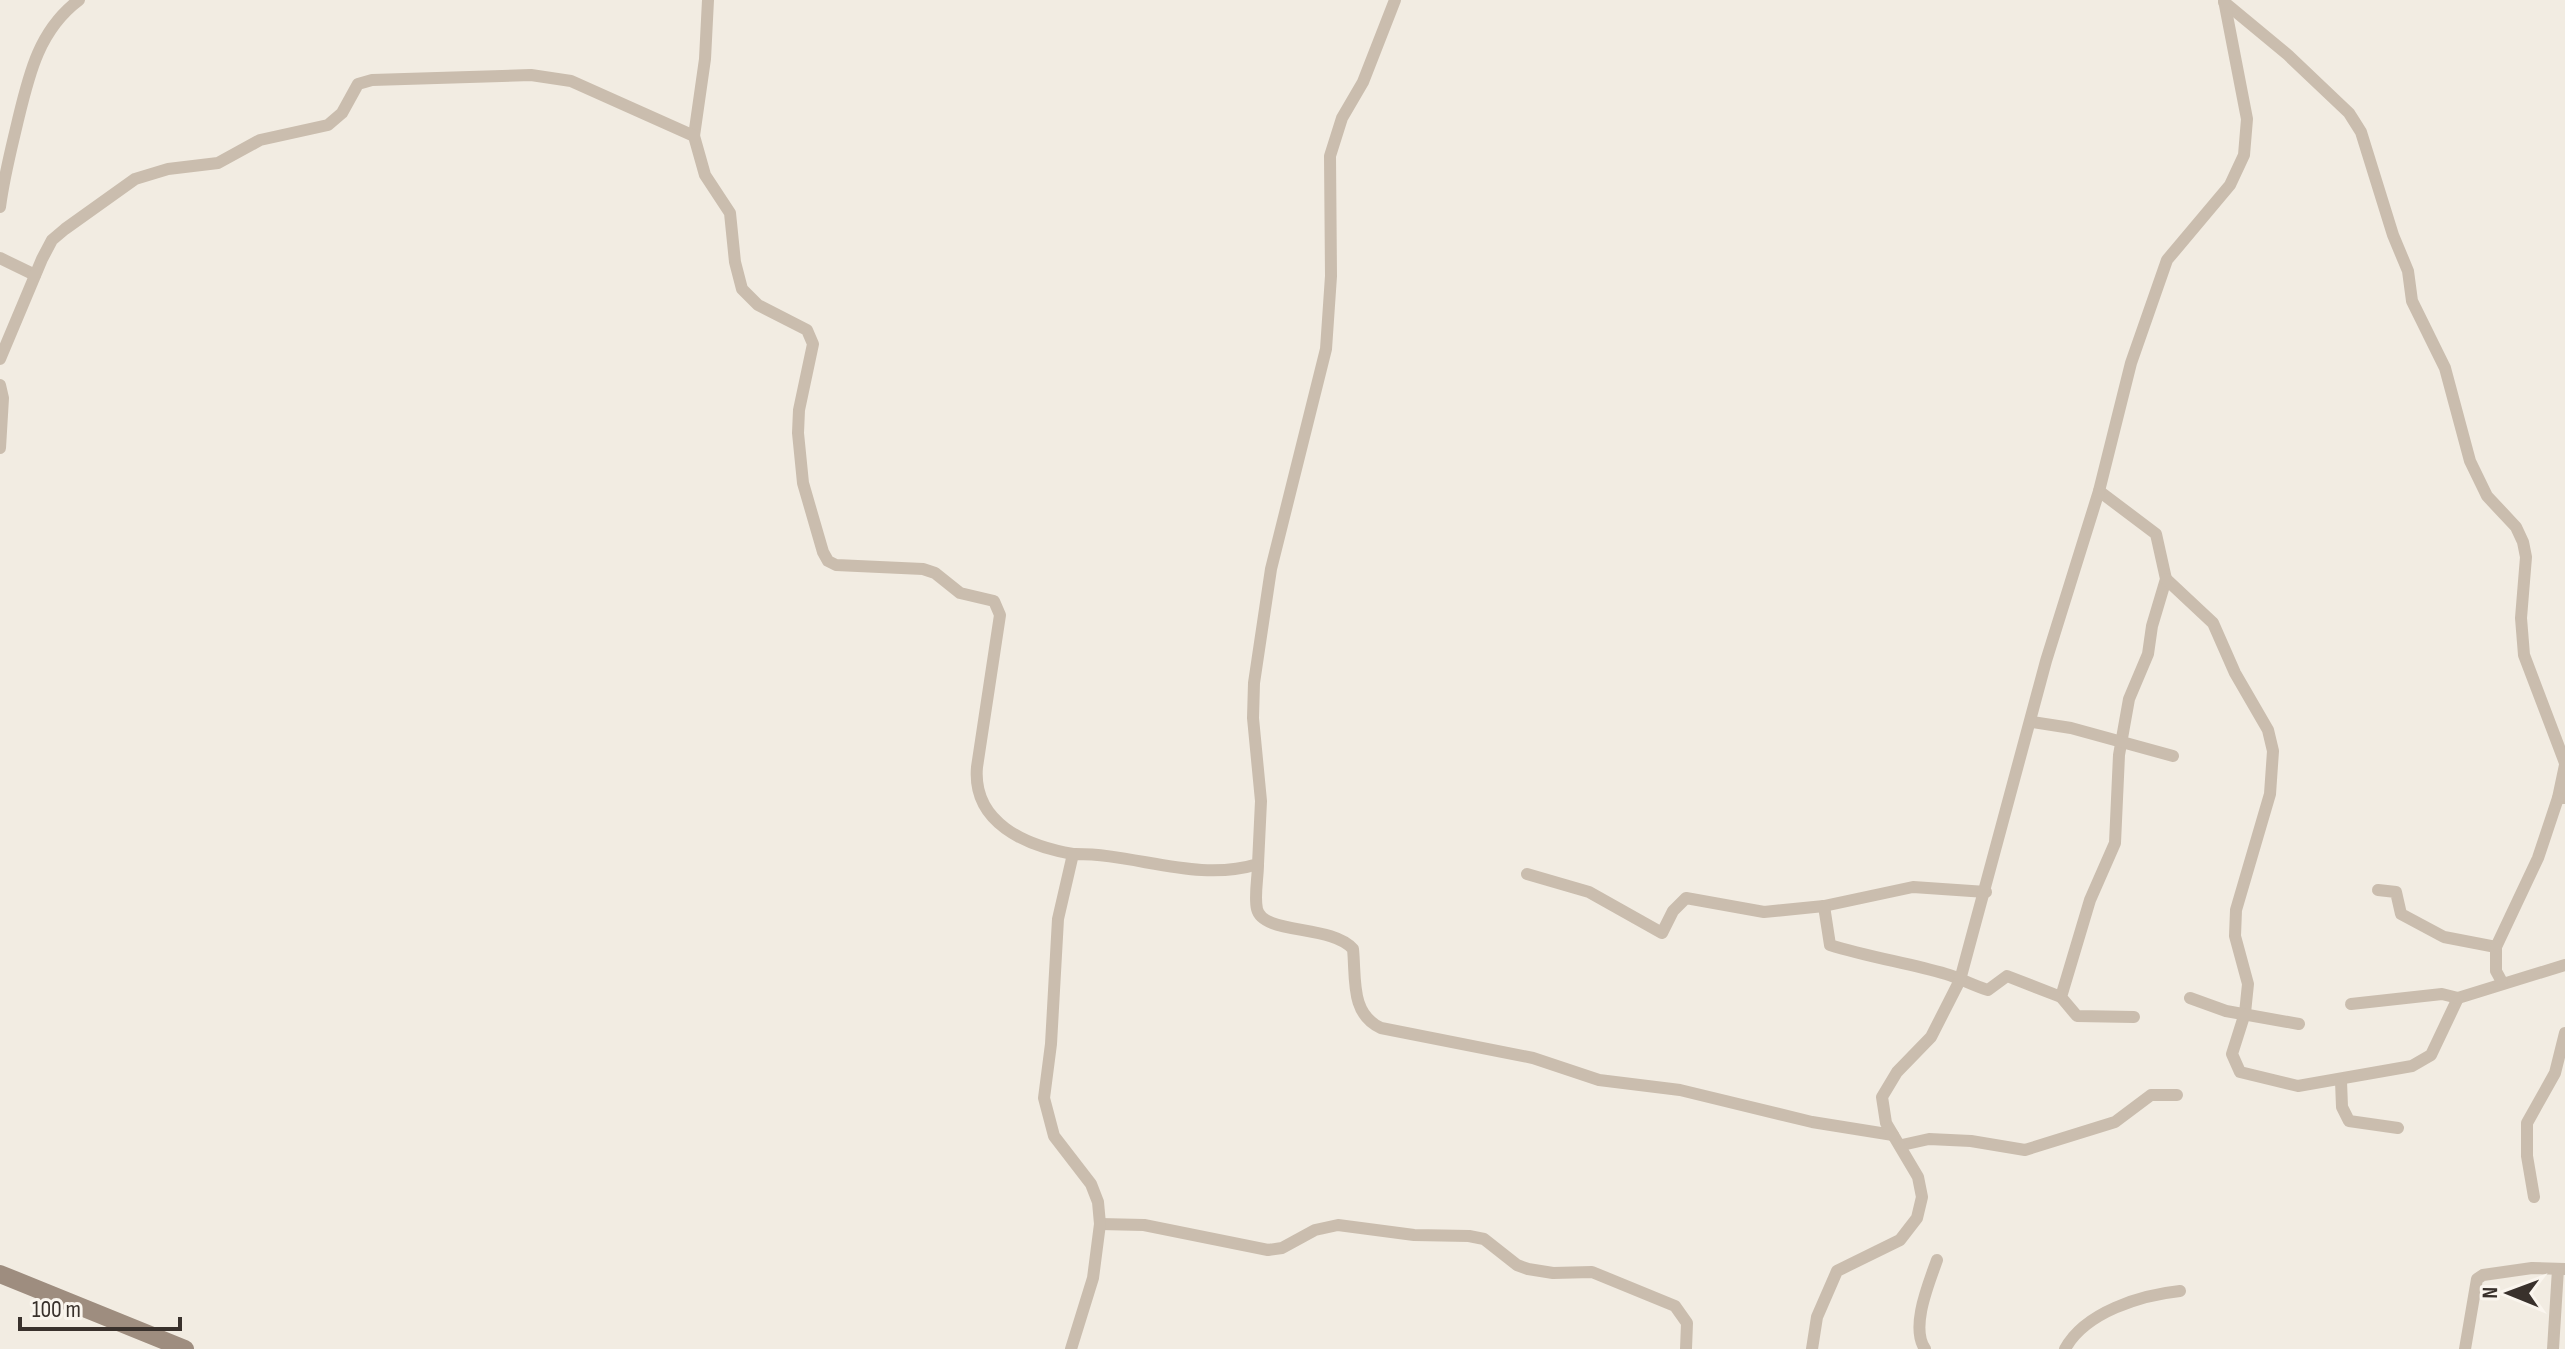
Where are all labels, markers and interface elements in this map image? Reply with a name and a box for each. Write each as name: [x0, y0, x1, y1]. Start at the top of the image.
north arrow: [2469, 1253, 2549, 1333]
scale bar: [20, 1281, 180, 1331]
text: N: [2477, 1287, 2504, 1299]
text: 100 m: [32, 1295, 81, 1324]

